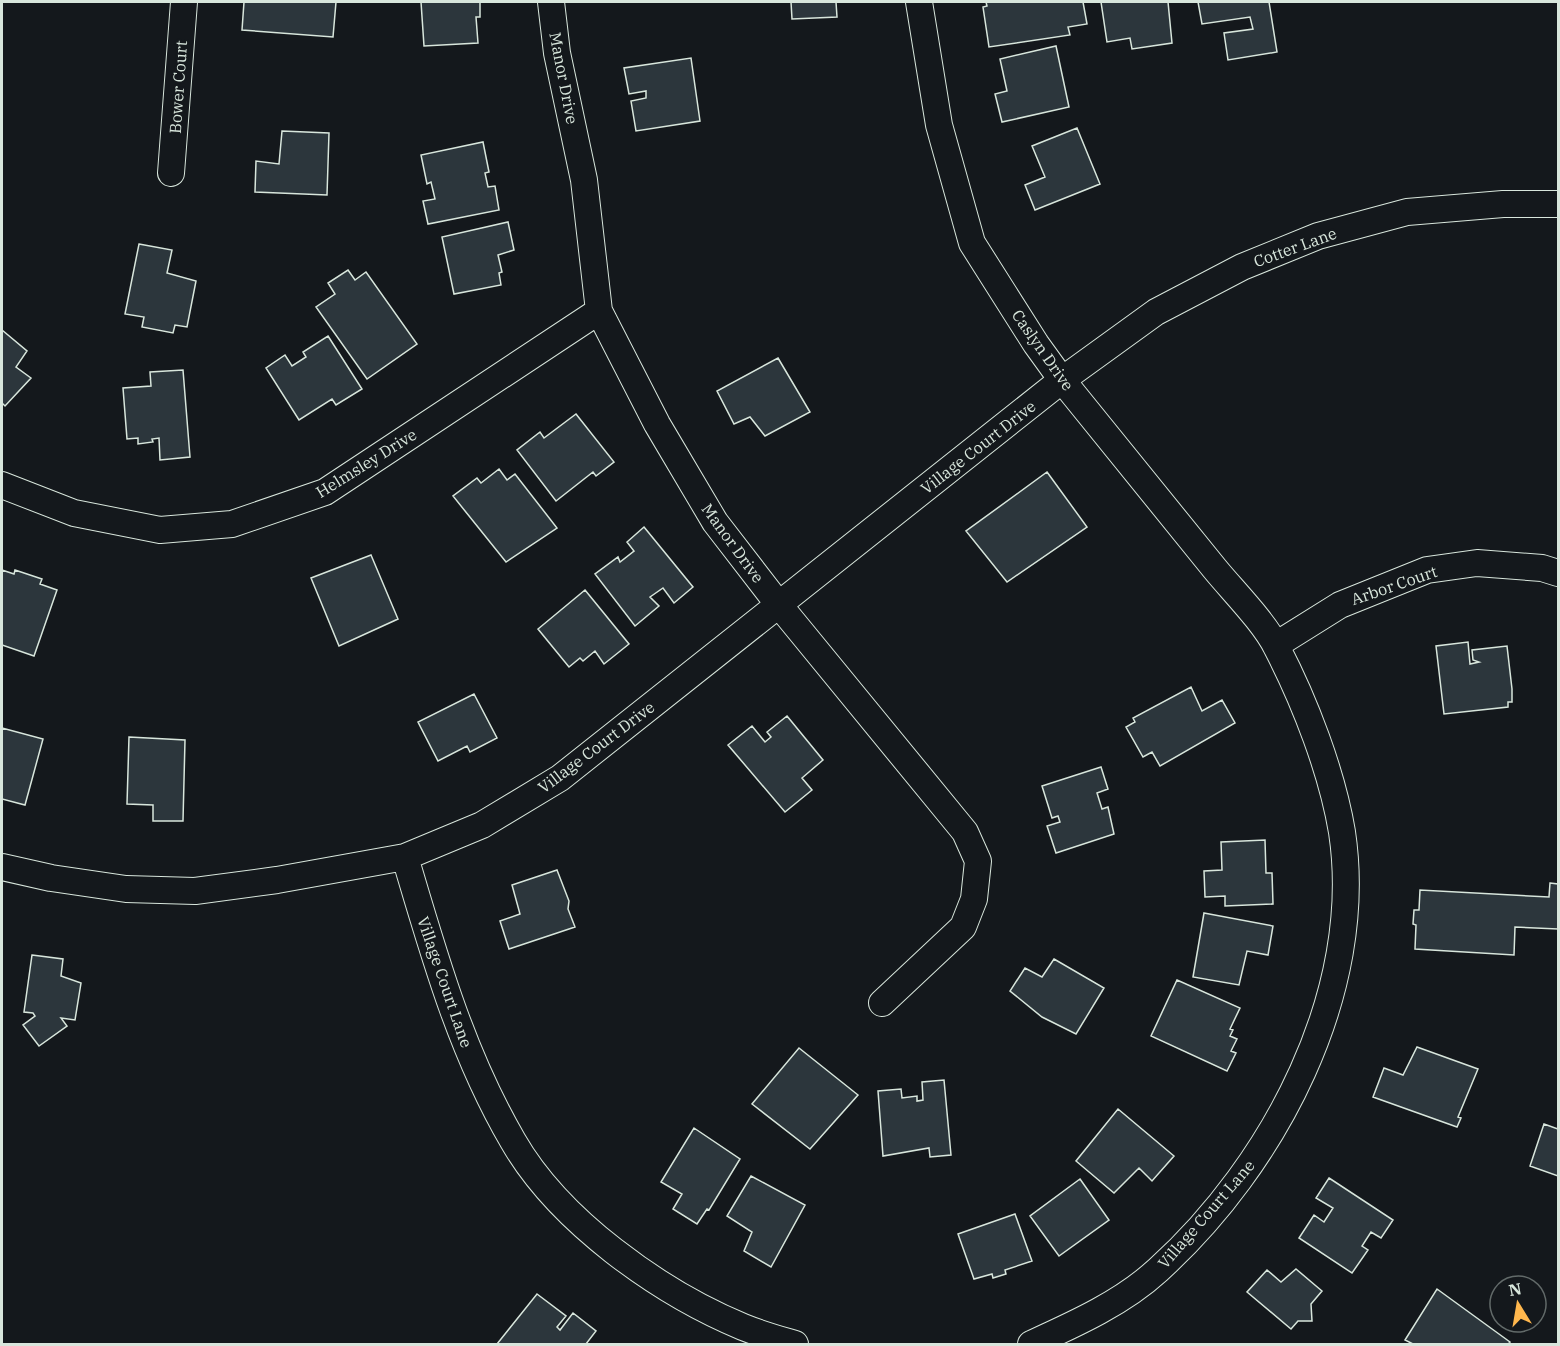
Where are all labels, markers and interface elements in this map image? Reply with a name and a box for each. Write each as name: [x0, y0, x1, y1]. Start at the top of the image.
street label: Manor Drive: [545, 30, 583, 126]
street label: Bower Court: [165, 39, 191, 134]
street label: Cotter Lane: [1251, 223, 1339, 271]
street label: Caslyn Drive: [1008, 306, 1078, 394]
street label: Village Court Drive: [916, 396, 1040, 498]
street label: Helmsley Drive: [312, 424, 420, 502]
street label: Manor Drive: [698, 499, 768, 587]
street label: Arbor Court: [1348, 561, 1440, 609]
street label: Village Court Drive: [534, 697, 658, 797]
street label: Village Court Lane: [413, 914, 477, 1050]
street label: Village Court Lane: [1153, 1156, 1259, 1272]
north arrow: [1488, 1274, 1548, 1334]
text: N: [1507, 1278, 1523, 1300]

